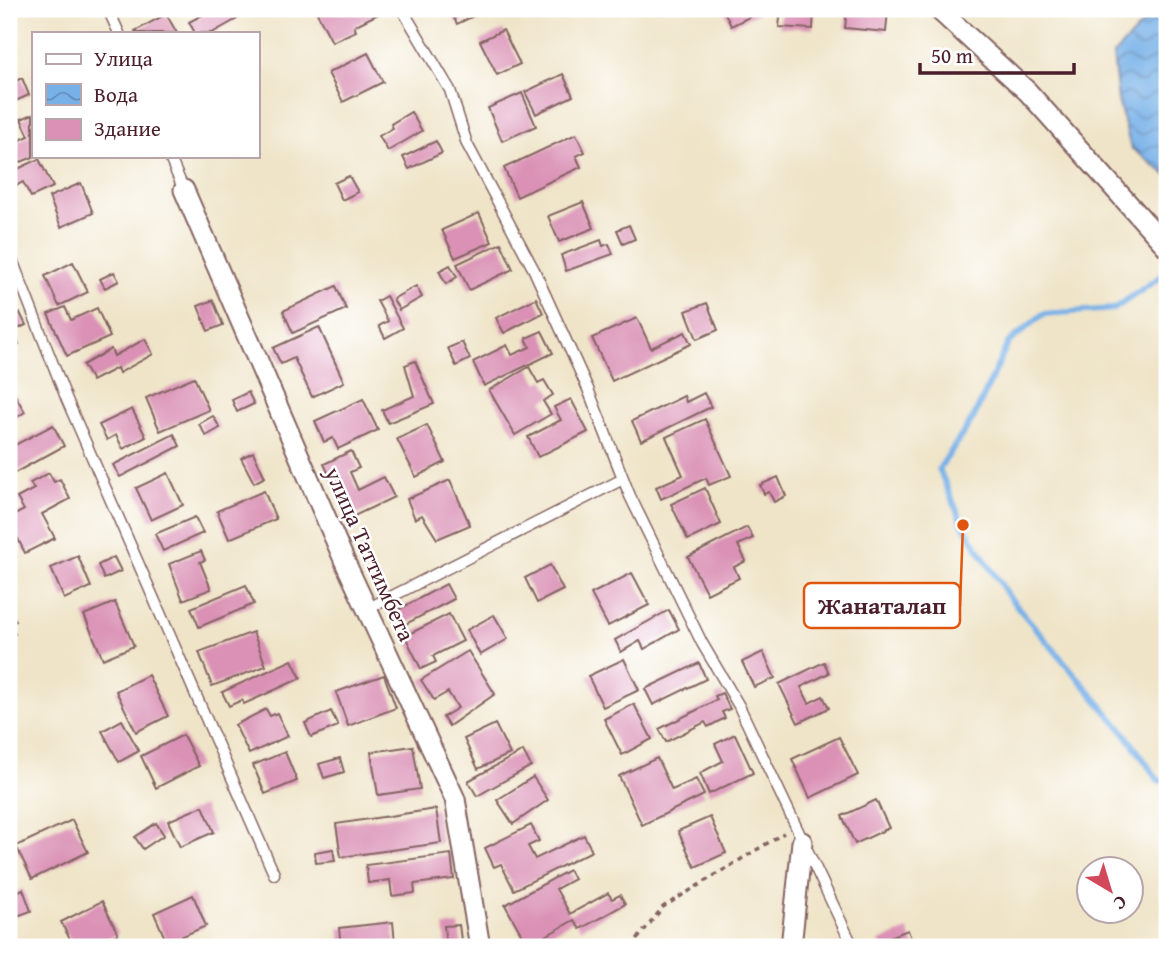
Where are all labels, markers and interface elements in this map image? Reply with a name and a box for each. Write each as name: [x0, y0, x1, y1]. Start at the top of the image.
legend: [32, 32, 259, 158]
scale bar: [920, 32, 1074, 76]
text: 50 m: [931, 40, 973, 71]
text: Улица: [94, 43, 153, 74]
text: Вода: [94, 79, 138, 110]
text: Здание: [94, 113, 161, 144]
street label: улица Таттимбета: [317, 460, 424, 646]
callout: Жанаталап: [804, 583, 960, 628]
text: Жанаталап: [817, 588, 946, 623]
north arrow: [1074, 855, 1144, 925]
text: С: [1107, 889, 1133, 918]

